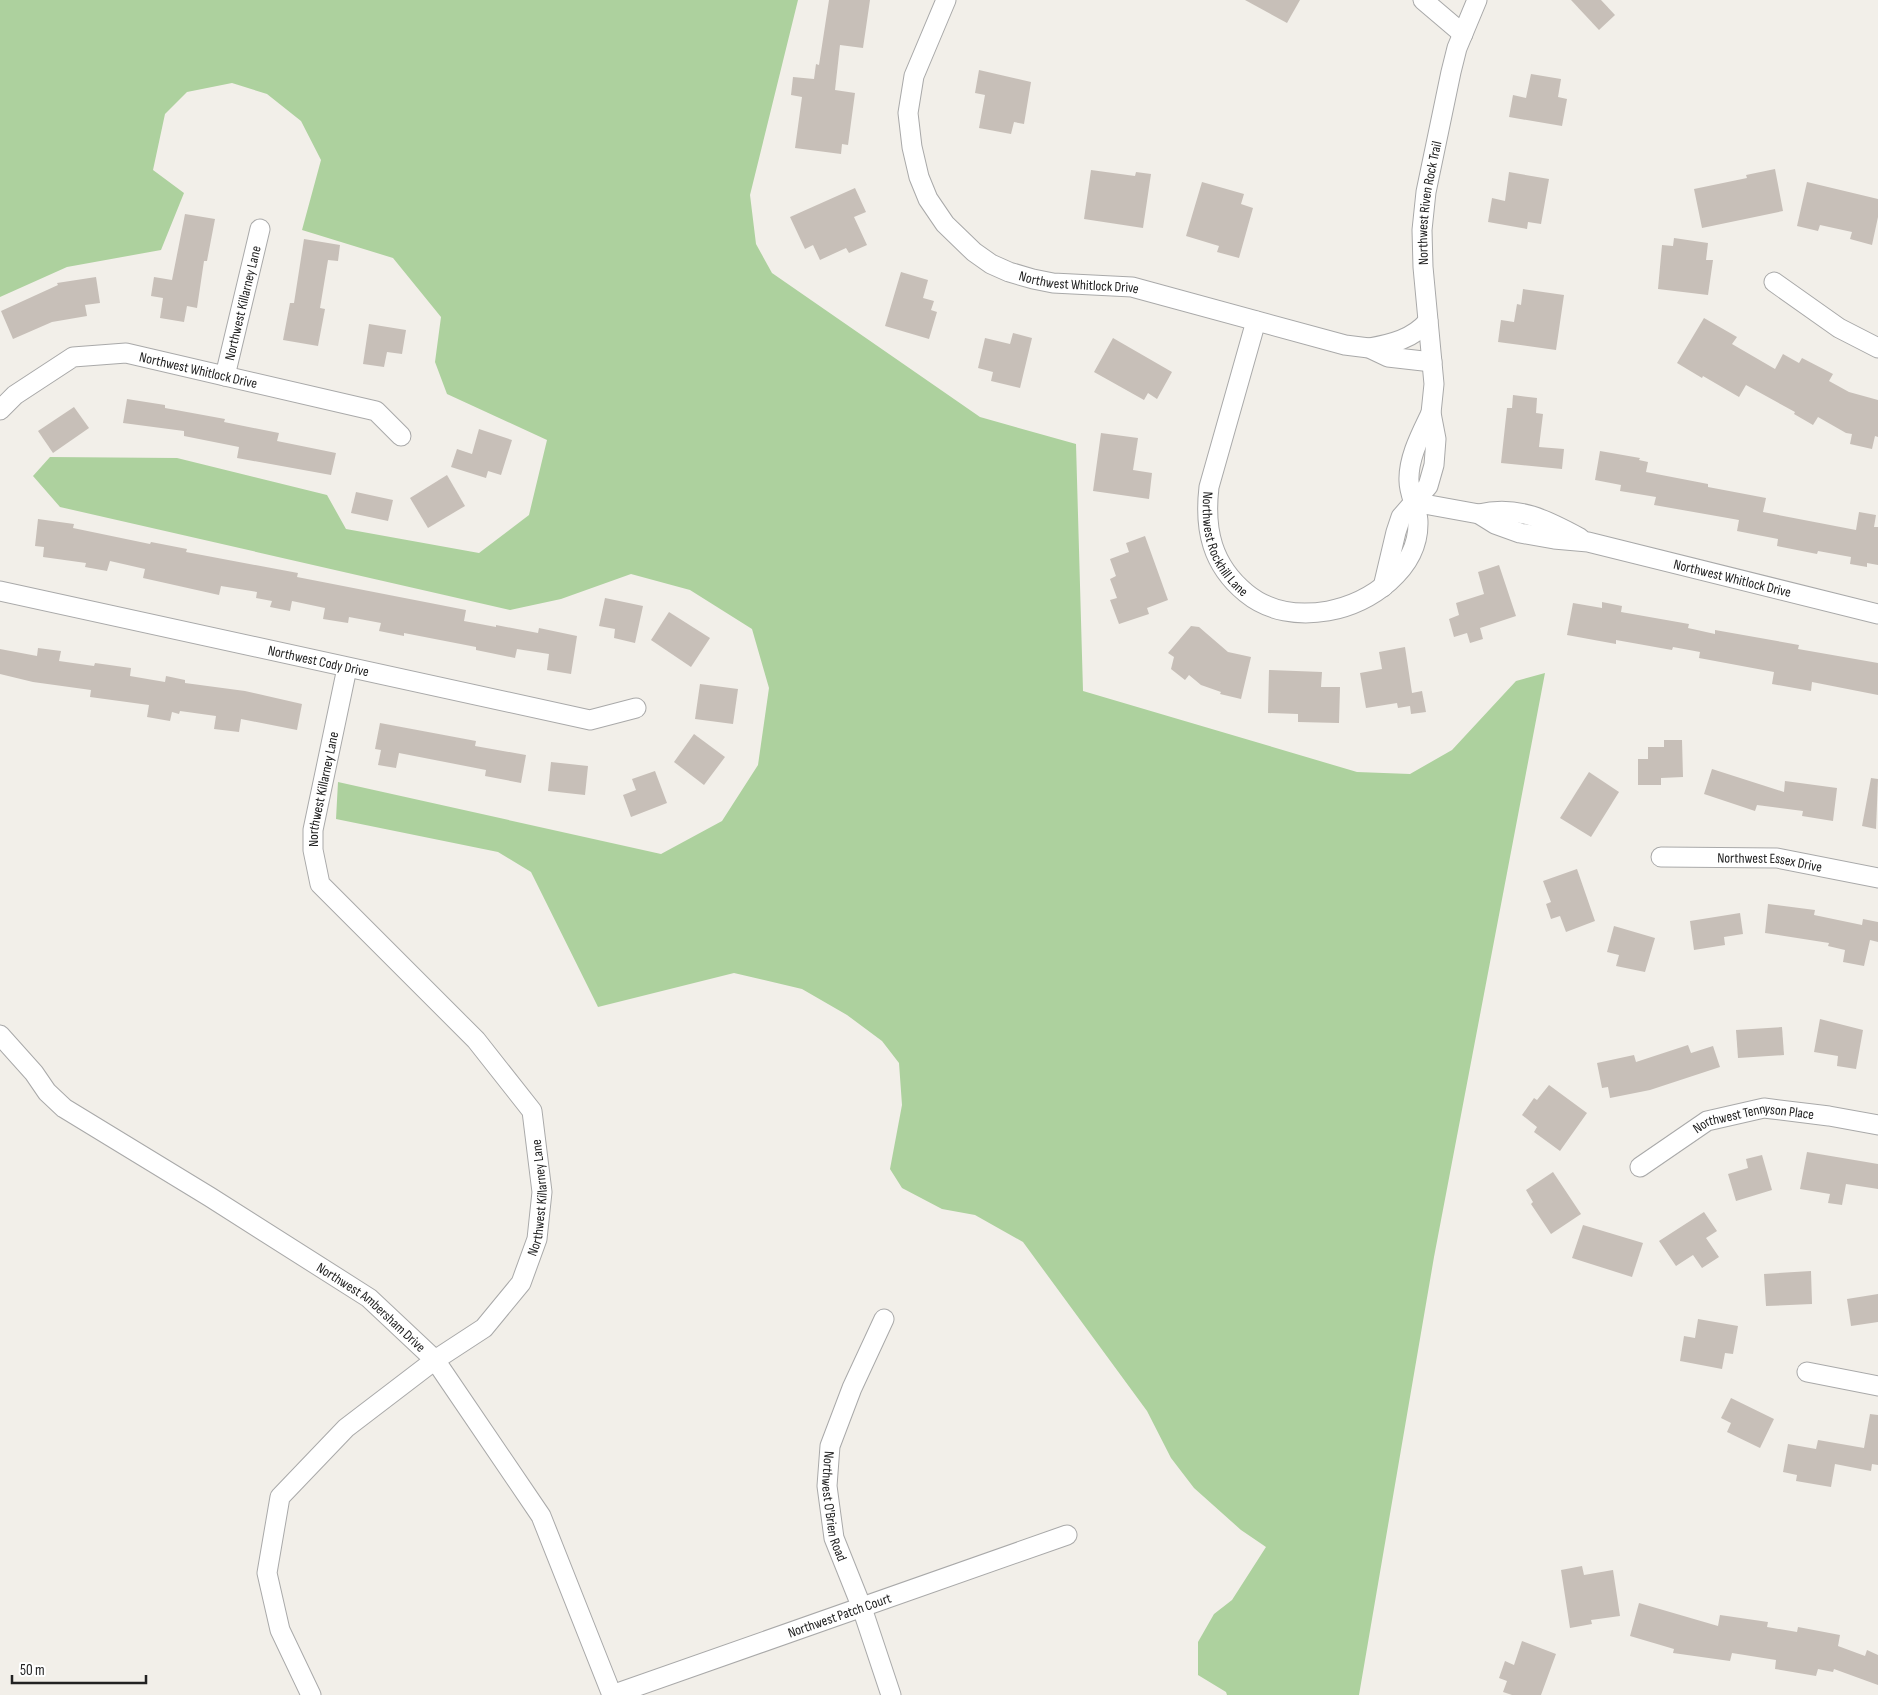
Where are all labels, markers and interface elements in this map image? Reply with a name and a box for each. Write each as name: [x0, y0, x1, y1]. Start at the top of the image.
street label: Northwest Riven Rock Trail: [1413, 140, 1445, 265]
street label: Northwest Killarney Lane: [221, 244, 264, 362]
street label: Northwest Whitlock Drive: [1017, 267, 1141, 297]
street label: Northwest Whitlock Drive: [138, 348, 259, 392]
street label: Northwest Rockhill Lane: [1199, 491, 1252, 600]
street label: Northwest Whitlock Drive: [1672, 555, 1793, 601]
street label: Northwest Cody Drive: [266, 641, 371, 680]
street label: Northwest Killarney Lane: [305, 730, 342, 847]
street label: Northwest Essex Drive: [1717, 849, 1824, 875]
street label: Northwest Tennyson Place: [1689, 1100, 1815, 1137]
street label: Northwest Killarney Lane: [523, 1139, 551, 1258]
street label: Northwest Ambersham Drive: [314, 1259, 429, 1355]
street label: Northwest O'Brien Road: [818, 1450, 851, 1564]
street label: Northwest Patch Court: [785, 1589, 893, 1641]
scale bar: [12, 1652, 146, 1684]
text: 50 m: [20, 1661, 45, 1680]

